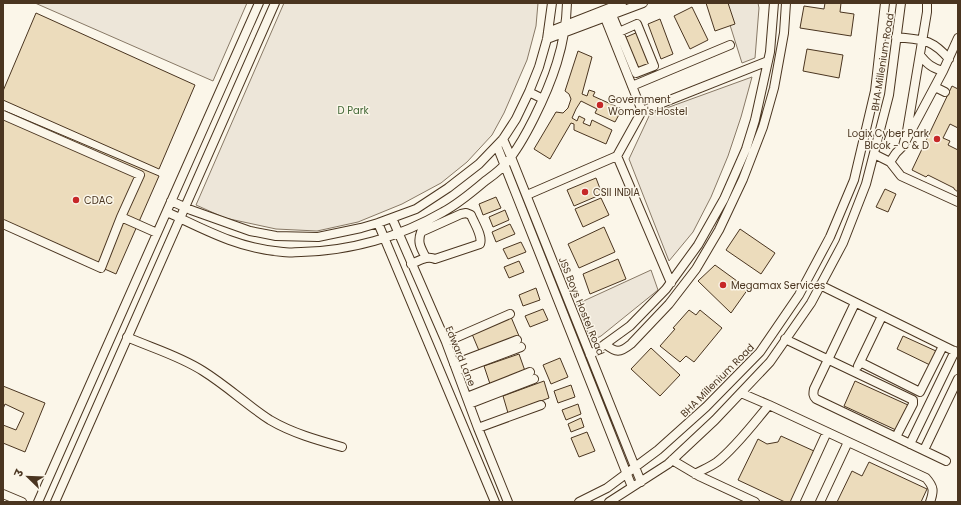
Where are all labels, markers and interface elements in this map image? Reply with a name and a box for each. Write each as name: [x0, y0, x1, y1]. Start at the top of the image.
street label: BHA Millenium Road: [867, 12, 898, 112]
place label: Government Women's Hostel: [608, 92, 687, 119]
marker: Government Women's Hostel: [595, 100, 605, 110]
park label: D Park: [337, 103, 369, 118]
place label: Logix Cyber Park Blcok - C & D: [847, 126, 930, 153]
marker: Logix Cyber Park Blcok - C & D: [932, 134, 942, 144]
place label: CSII INDIA: [593, 185, 640, 200]
marker: CSII INDIA: [580, 187, 590, 197]
place label: CDAC: [84, 193, 114, 208]
marker: CDAC: [71, 195, 81, 205]
street label: JSS Boys Hostel Road: [555, 255, 608, 358]
place label: Megamax Services: [731, 278, 825, 293]
marker: Megamax Services: [718, 280, 728, 290]
street label: Edward Lane: [442, 324, 479, 389]
street label: BHA Millenium Road: [677, 340, 758, 421]
north arrow: [8, 457, 48, 497]
text: उ: [10, 466, 28, 480]

